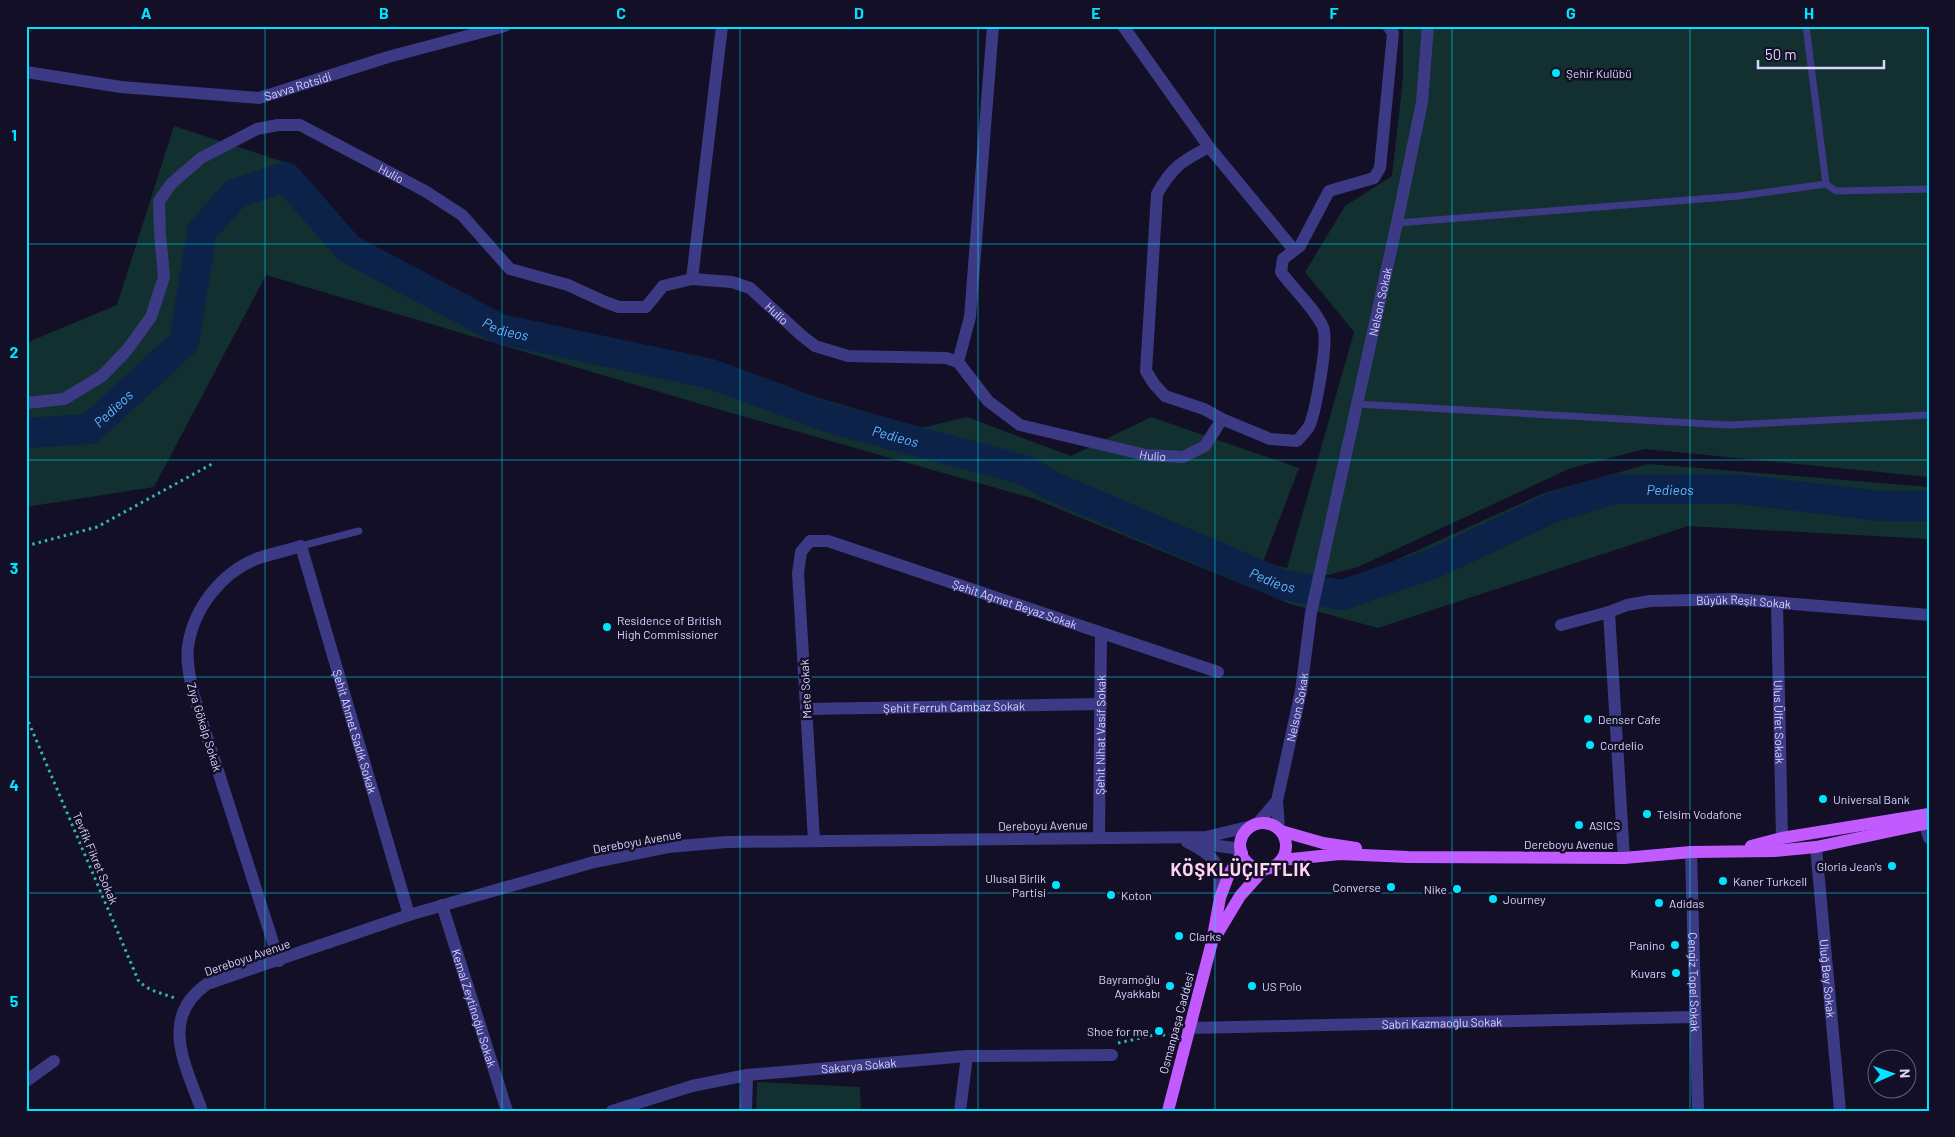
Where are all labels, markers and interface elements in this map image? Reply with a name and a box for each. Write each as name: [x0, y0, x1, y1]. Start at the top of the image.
text: A: [141, 3, 152, 22]
text: B: [379, 3, 389, 22]
text: C: [616, 3, 626, 22]
text: D: [854, 3, 864, 22]
text: E: [1091, 3, 1101, 22]
text: F: [1330, 3, 1339, 22]
text: G: [1566, 3, 1576, 22]
text: H: [1804, 3, 1814, 22]
scale bar: [1758, 38, 1884, 70]
text: 50 m: [1765, 45, 1797, 63]
place label: Şehir Kulübü: [1566, 66, 1632, 80]
marker: Şehir Kulübü: [1550, 67, 1562, 79]
street label: Savva Rotsidi: [262, 69, 333, 103]
text: 1: [11, 125, 17, 144]
street label: Hulio: [376, 161, 406, 186]
street label: Nelson Sokak: [1365, 266, 1394, 338]
street label: Hulio: [763, 299, 792, 327]
water label: Pedieos: [480, 313, 531, 343]
text: 2: [10, 342, 19, 361]
water label: Pedieos: [90, 385, 136, 430]
water label: Pedieos: [871, 421, 921, 450]
street label: Hulio: [1138, 447, 1167, 463]
water label: Pedieos: [1646, 481, 1694, 498]
text: 3: [10, 558, 18, 577]
water label: Pedieos: [1247, 563, 1297, 595]
street label: Şehit Agmet Beyaz Sokak: [951, 576, 1079, 631]
street label: Büyük Reşit Sokak: [1696, 592, 1792, 611]
place label: Residence of British High Commissioner: [617, 613, 722, 641]
marker: Residence of British High Commissioner: [601, 621, 613, 633]
street label: Mete Sokak: [796, 659, 814, 719]
street label: Şehit Ahmet Sadık Sokak: [330, 668, 380, 795]
street label: Nelson Sokak: [1283, 672, 1310, 743]
street label: Şehit Nihat Vasif Sokak: [1092, 675, 1108, 795]
street label: Ulus Ülfet Sokak: [1772, 680, 1787, 764]
street label: Zıya Gökalp Sokak: [185, 681, 225, 773]
street label: Şehit Ferruh Cambaz Sokak: [883, 698, 1025, 715]
place label: Denser Cafe: [1598, 712, 1661, 726]
marker: Denser Cafe: [1582, 713, 1594, 725]
place label: Cordelio: [1600, 738, 1643, 752]
marker: Cordelio: [1584, 739, 1596, 751]
text: 4: [9, 775, 19, 794]
place label: Universal Bank: [1833, 792, 1910, 806]
marker: Universal Bank: [1817, 793, 1829, 805]
place label: Telsim Vodafone: [1657, 807, 1742, 821]
marker: Telsim Vodafone: [1641, 808, 1653, 820]
street label: Tevfik Fikret Sokak: [70, 810, 122, 906]
street label: Dereboyu Avenue: [998, 817, 1088, 833]
place label: ASICS: [1589, 818, 1620, 832]
marker: ASICS: [1573, 819, 1585, 831]
street label: Dereboyu Avenue: [592, 826, 682, 856]
street label: Dereboyu Avenue: [1524, 837, 1614, 851]
district label: KÖŞKLÜÇIFTLIK: [1171, 858, 1312, 880]
place label: Gloria Jean's: [1817, 859, 1882, 873]
marker: Gloria Jean's: [1886, 860, 1898, 872]
place label: Ulusal Birlik Partisi: [985, 871, 1046, 899]
place label: Kaner Turkcell: [1733, 874, 1807, 888]
marker: Kaner Turkcell: [1717, 875, 1729, 887]
marker: Ulusal Birlik Partisi: [1050, 879, 1062, 891]
place label: Converse: [1332, 880, 1381, 894]
marker: Converse: [1385, 881, 1397, 893]
place label: Nike: [1424, 882, 1447, 896]
marker: Nike: [1451, 883, 1463, 895]
place label: Koton: [1121, 888, 1152, 902]
marker: Koton: [1105, 889, 1117, 901]
place label: Journey: [1503, 892, 1546, 906]
marker: Journey: [1487, 893, 1499, 905]
place label: Adidas: [1669, 896, 1704, 910]
marker: Adidas: [1653, 897, 1665, 909]
place label: Clarks: [1189, 929, 1222, 943]
marker: Clarks: [1173, 930, 1185, 942]
street label: Cengiz Topel Sokak: [1686, 932, 1703, 1032]
street label: Dereboyu Avenue: [202, 936, 292, 978]
place label: Panino: [1629, 938, 1665, 952]
street label: Uluğ Bey Sokak: [1817, 938, 1839, 1019]
marker: Panino: [1669, 939, 1681, 951]
street label: Kemal Zeytinoğlu Sokak: [449, 947, 500, 1069]
place label: Kuvars: [1630, 966, 1666, 980]
marker: Kuvars: [1670, 967, 1682, 979]
street label: Osmanpaşa Caddesi: [1156, 971, 1196, 1075]
place label: Bayramoğlu Ayakkabı: [1098, 972, 1160, 1000]
place label: US Polo: [1262, 979, 1302, 993]
marker: Bayramoğlu Ayakkabı: [1164, 980, 1176, 992]
marker: US Polo: [1246, 980, 1258, 992]
text: 5: [10, 991, 19, 1010]
street label: Sabri Kazmaoğlu Sokak: [1381, 1014, 1502, 1031]
place label: Shoe for me: [1087, 1024, 1149, 1038]
marker: Shoe for me: [1153, 1025, 1165, 1037]
north arrow: [1868, 1050, 1918, 1100]
street label: Sakarya Sokak: [820, 1055, 897, 1076]
text: N: [1897, 1069, 1914, 1078]

